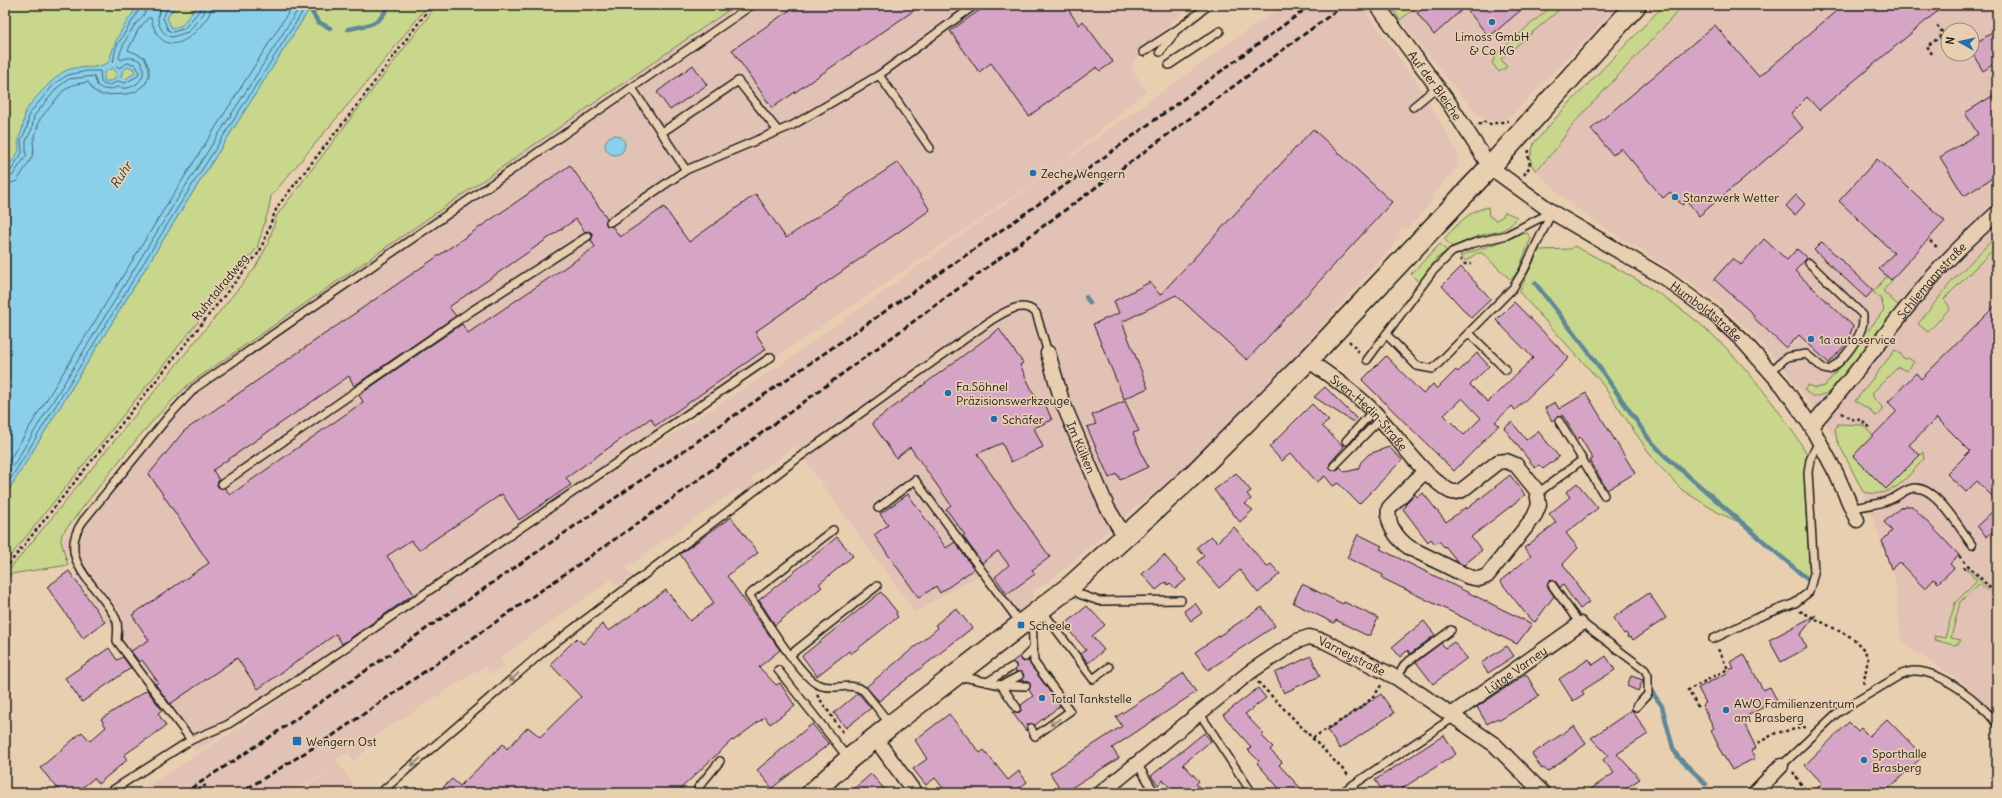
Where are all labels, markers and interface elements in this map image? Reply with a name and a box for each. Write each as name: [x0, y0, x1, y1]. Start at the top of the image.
marker: Limoss GmbH & Co KG: [1487, 17, 1497, 27]
north arrow: [1940, 22, 1980, 62]
place label: Limoss GmbH & Co KG: [1455, 29, 1530, 58]
text: N: [1943, 36, 1958, 45]
street label: Auf der Bleiche: [1405, 47, 1465, 123]
water label: Ruhr: [106, 157, 137, 192]
place label: Zeche Wengern: [1041, 166, 1125, 181]
marker: Zeche Wengern: [1028, 168, 1038, 178]
place label: Stanzwerk Wetter: [1683, 190, 1779, 205]
marker: Stanzwerk Wetter: [1670, 192, 1680, 202]
street label: Schliemannstraße: [1894, 239, 1969, 322]
street label: Ruhrtalradweg: [189, 251, 251, 323]
street label: Humboldtstraße: [1668, 278, 1745, 344]
place label: 1a autoservice: [1819, 332, 1896, 347]
marker: 1a autoservice: [1806, 334, 1816, 344]
street label: Sven-Hedin-Straße: [1328, 371, 1411, 453]
place label: Fa.Söhnel Präzisionswerkzeuge: [956, 379, 1070, 408]
marker: Fa.Söhnel Präzisionswerkzeuge: [943, 388, 953, 398]
place label: Schäfer: [1002, 412, 1044, 427]
marker: Schäfer: [989, 414, 999, 424]
street label: Im Külken: [1064, 419, 1099, 475]
place label: Scheele: [1029, 618, 1071, 633]
marker: Scheele: [1016, 620, 1026, 630]
street label: Varneystraße: [1317, 632, 1388, 679]
street label: Lütge Varney: [1482, 642, 1550, 696]
one-way arrow: [510, 672, 520, 681]
place label: Total Tankstelle: [1050, 691, 1132, 706]
marker: Total Tankstelle: [1037, 693, 1047, 703]
place label: AWO Familienzentrum am Brasberg: [1734, 696, 1855, 725]
marker: AWO Familienzentrum am Brasberg: [1721, 705, 1731, 715]
one-way arrow: [1050, 718, 1061, 726]
place label: Wengern Ost: [306, 734, 377, 749]
marker: Wengern Ost: [291, 735, 303, 747]
place label: Sporthalle Brasberg: [1872, 746, 1927, 775]
marker: Sporthalle Brasberg: [1859, 755, 1869, 765]
one-way arrow: [411, 757, 421, 767]

